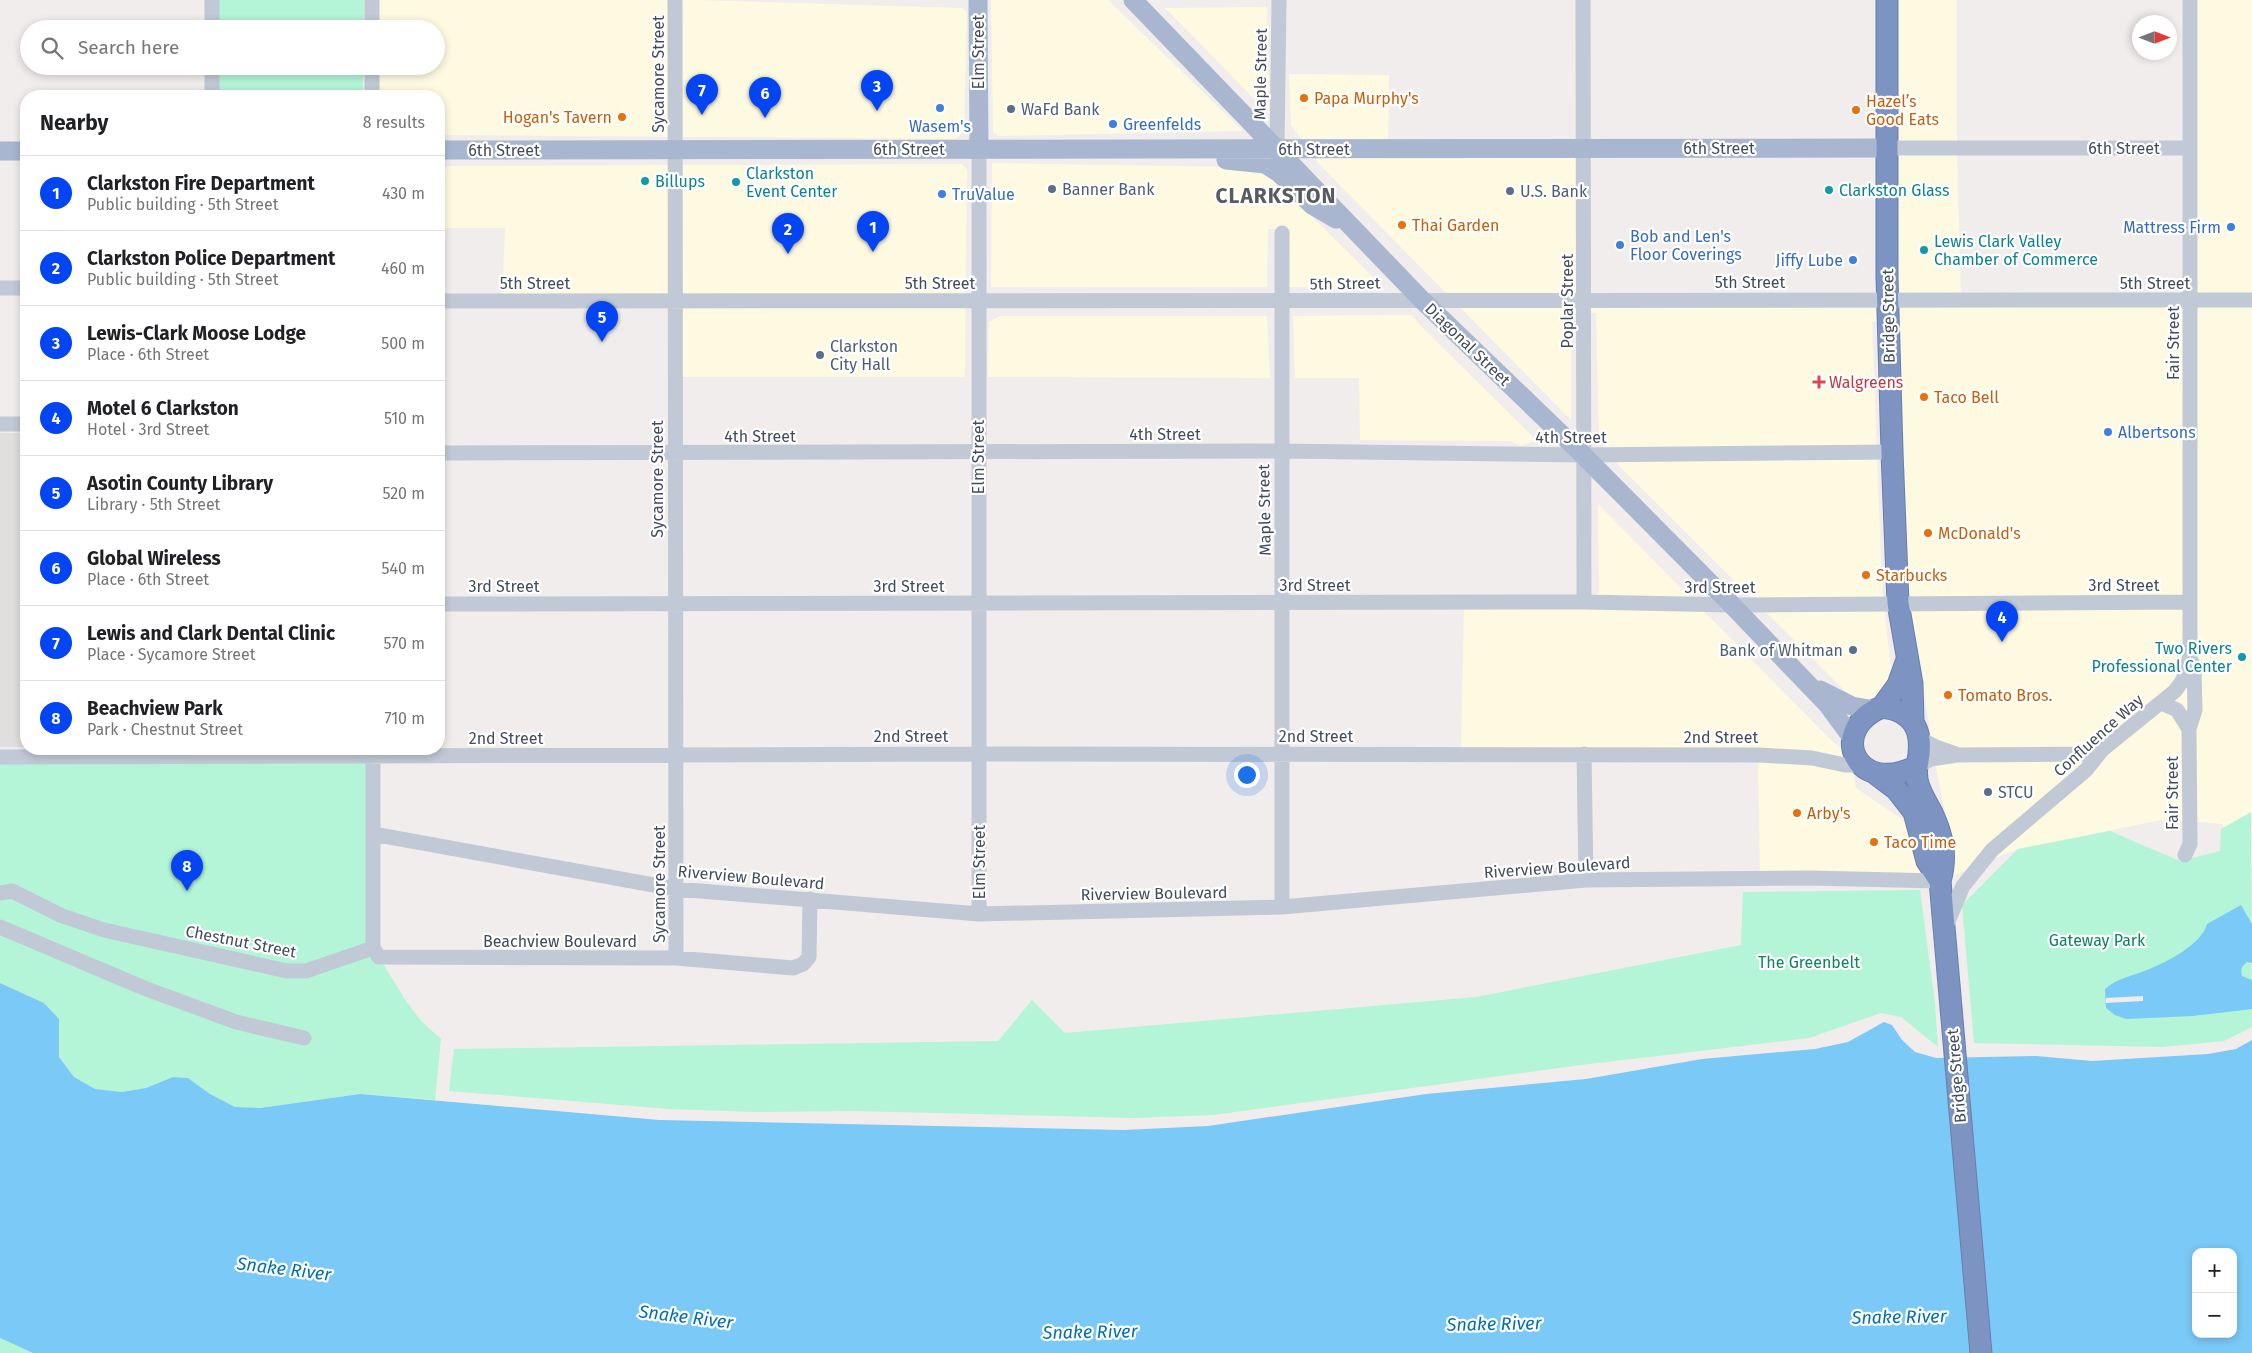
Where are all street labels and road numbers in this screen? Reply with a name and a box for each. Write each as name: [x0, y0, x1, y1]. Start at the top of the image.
street label: Sycamore Street: [649, 15, 668, 133]
street label: Elm Street: [969, 15, 988, 89]
street label: Maple Street: [1250, 28, 1271, 120]
street label: 6th Street: [1683, 139, 1755, 158]
street label: 6th Street: [2088, 139, 2160, 158]
street label: 6th Street: [873, 140, 945, 159]
street label: 6th Street: [1278, 140, 1350, 159]
street label: 6th Street: [468, 141, 540, 160]
street label: Poplar Street: [1558, 253, 1577, 348]
street label: Bridge Street: [1878, 268, 1899, 363]
street label: 5th Street: [1309, 273, 1381, 294]
street label: 5th Street: [1715, 273, 1786, 292]
street label: 5th Street: [500, 274, 571, 293]
street label: 5th Street: [905, 274, 976, 293]
street label: 5th Street: [2120, 274, 2191, 293]
street label: Diagonal Street: [1421, 299, 1514, 390]
street label: Fair Street: [2164, 306, 2183, 380]
street label: Sycamore Street: [648, 420, 667, 538]
street label: Elm Street: [969, 420, 988, 494]
street label: 4th Street: [1129, 425, 1201, 444]
street label: 4th Street: [724, 427, 796, 446]
street label: 4th Street: [1535, 428, 1607, 447]
street label: Maple Street: [1254, 464, 1275, 556]
street label: 3rd Street: [1280, 576, 1351, 595]
street label: 3rd Street: [2089, 576, 2160, 595]
street label: 3rd Street: [469, 577, 540, 596]
street label: 3rd Street: [874, 577, 945, 596]
street label: 3rd Street: [1685, 578, 1756, 597]
street label: Confluence Way: [2050, 690, 2147, 780]
street label: 2nd Street: [874, 727, 948, 746]
street label: 2nd Street: [1279, 727, 1353, 746]
street label: 2nd Street: [1684, 728, 1758, 747]
street label: 2nd Street: [469, 729, 543, 748]
street label: Fair Street: [2163, 756, 2182, 830]
street label: Sycamore Street: [650, 825, 669, 943]
street label: Elm Street: [970, 825, 989, 899]
street label: Riverview Boulevard: [1483, 853, 1631, 882]
street label: Riverview Boulevard: [677, 862, 825, 893]
street label: Riverview Boulevard: [1080, 883, 1228, 904]
street label: Chestnut Street: [184, 921, 298, 962]
street label: Beachview Boulevard: [483, 932, 637, 951]
street label: Bridge Street: [1943, 1028, 1970, 1124]

